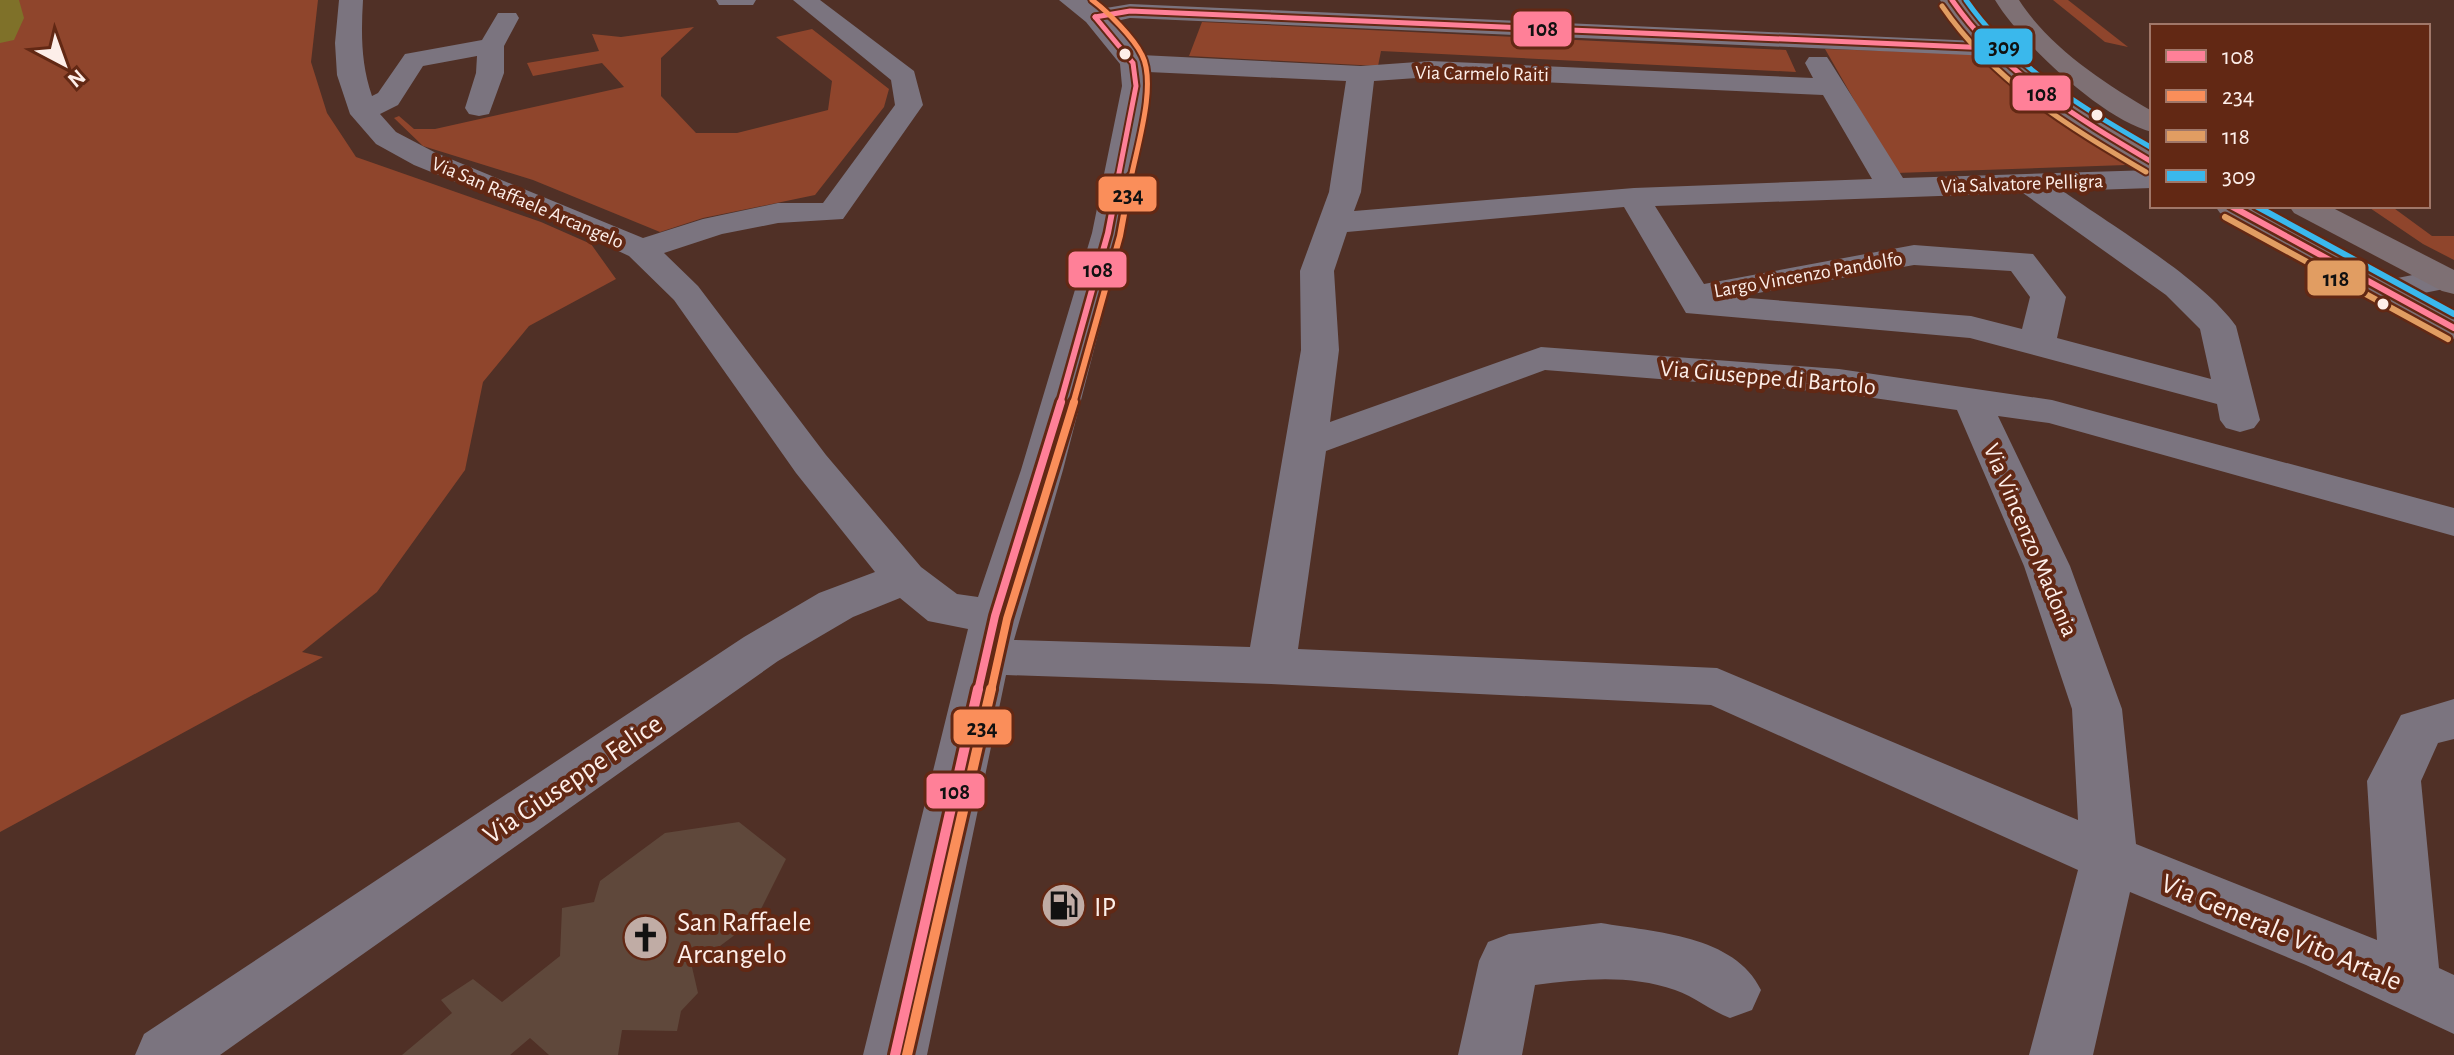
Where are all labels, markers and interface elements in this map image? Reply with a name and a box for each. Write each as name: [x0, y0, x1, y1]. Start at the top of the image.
line badge: 108: [1512, 10, 1573, 48]
text: 108: [1528, 18, 1558, 40]
north arrow: [24, 24, 104, 104]
legend: [2150, 24, 2430, 208]
line badge: 309: [1973, 27, 2034, 66]
text: 309: [1988, 36, 2020, 58]
text: 108: [2222, 45, 2254, 69]
unlabelled marker: [1117, 46, 1133, 62]
street label: Via Carmelo Raiti: [1415, 63, 1549, 85]
text: N: [63, 65, 89, 92]
line badge: 108: [2011, 74, 2072, 112]
text: 108: [2027, 83, 2057, 105]
text: 234: [2222, 85, 2254, 109]
unlabelled marker: [2089, 107, 2105, 123]
text: 118: [2222, 125, 2250, 149]
street label: Via San Raffaele Arcangelo: [429, 153, 626, 252]
text: 309: [2222, 165, 2256, 189]
street label: Via Salvatore Pelligra: [1940, 171, 2104, 197]
line badge: 234: [1097, 175, 1158, 213]
text: 234: [1113, 184, 1143, 206]
street label: Largo Vincenzo Pandolfo: [1712, 249, 1904, 301]
line badge: 108: [1067, 250, 1128, 289]
text: 108: [1083, 259, 1113, 281]
line badge: 118: [2306, 259, 2367, 297]
text: 118: [2323, 268, 2349, 290]
unlabelled marker: [2375, 296, 2391, 312]
street label: Via Giuseppe di Bartolo: [1659, 357, 1877, 399]
street label: Via Vincenzo Madonia: [1979, 440, 2082, 640]
line badge: 234: [952, 708, 1013, 746]
street label: Via Giuseppe Felice: [479, 710, 667, 850]
text: 234: [967, 717, 997, 739]
line badge: 108: [925, 772, 986, 810]
text: 108: [940, 781, 970, 803]
street label: Via Generale Vito Artale: [2157, 869, 2406, 996]
fuel station icon: IP: [1039, 882, 1087, 930]
place label: IP: [1094, 894, 1116, 922]
place label: San Raffaele Arcangelo: [677, 909, 811, 969]
church icon: San Raffaele Arcangelo: [622, 913, 670, 961]

